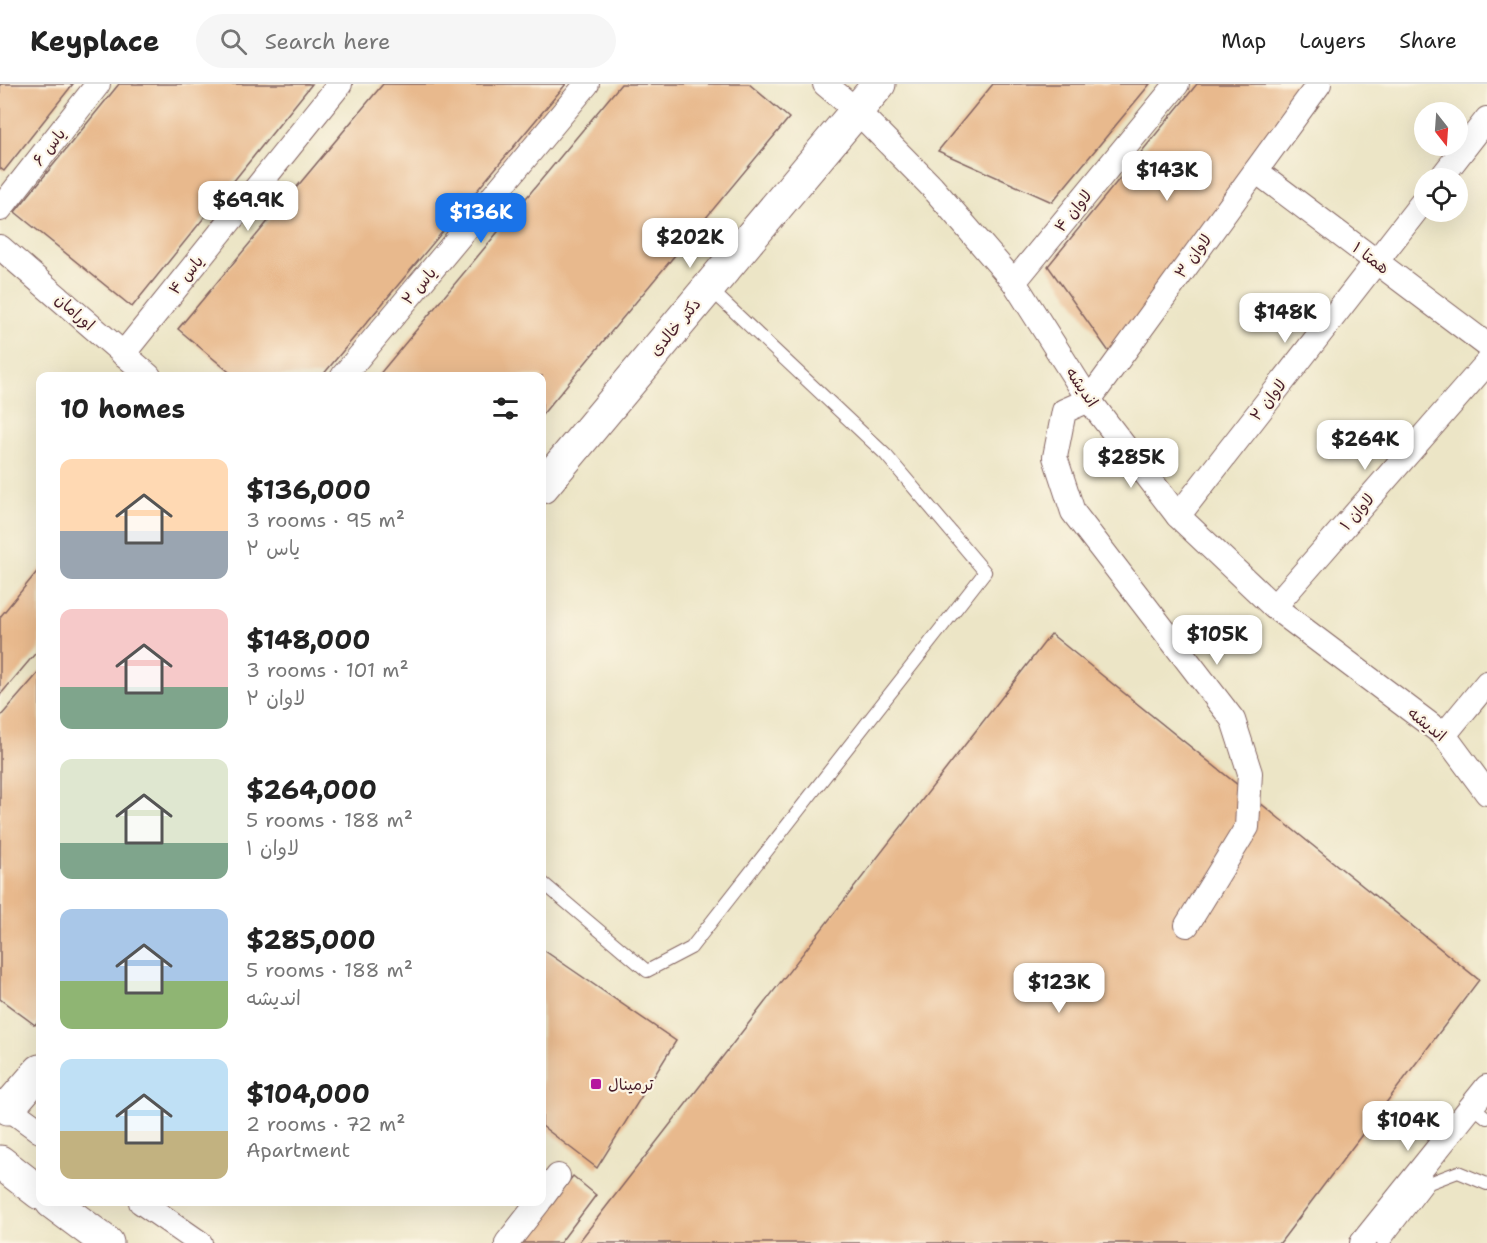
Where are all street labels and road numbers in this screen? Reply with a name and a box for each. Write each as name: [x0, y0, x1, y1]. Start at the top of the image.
street label: یاس ۶: [28, 124, 70, 170]
street label: لاوان ۴: [1050, 186, 1096, 236]
street label: لاوان ۳: [1170, 230, 1216, 282]
street label: همتا ۱: [1348, 237, 1394, 279]
street label: یاس ۴: [164, 251, 208, 299]
street label: یاس ۲: [397, 263, 441, 309]
street label: اورامان: [51, 289, 99, 335]
street label: دکتر خالدی: [645, 294, 705, 360]
street label: اندیشه: [1061, 363, 1103, 411]
street label: لاوان ۲: [1245, 375, 1291, 425]
street label: لاوان ۱: [1335, 489, 1379, 535]
street label: اندیشه: [1403, 702, 1451, 746]

